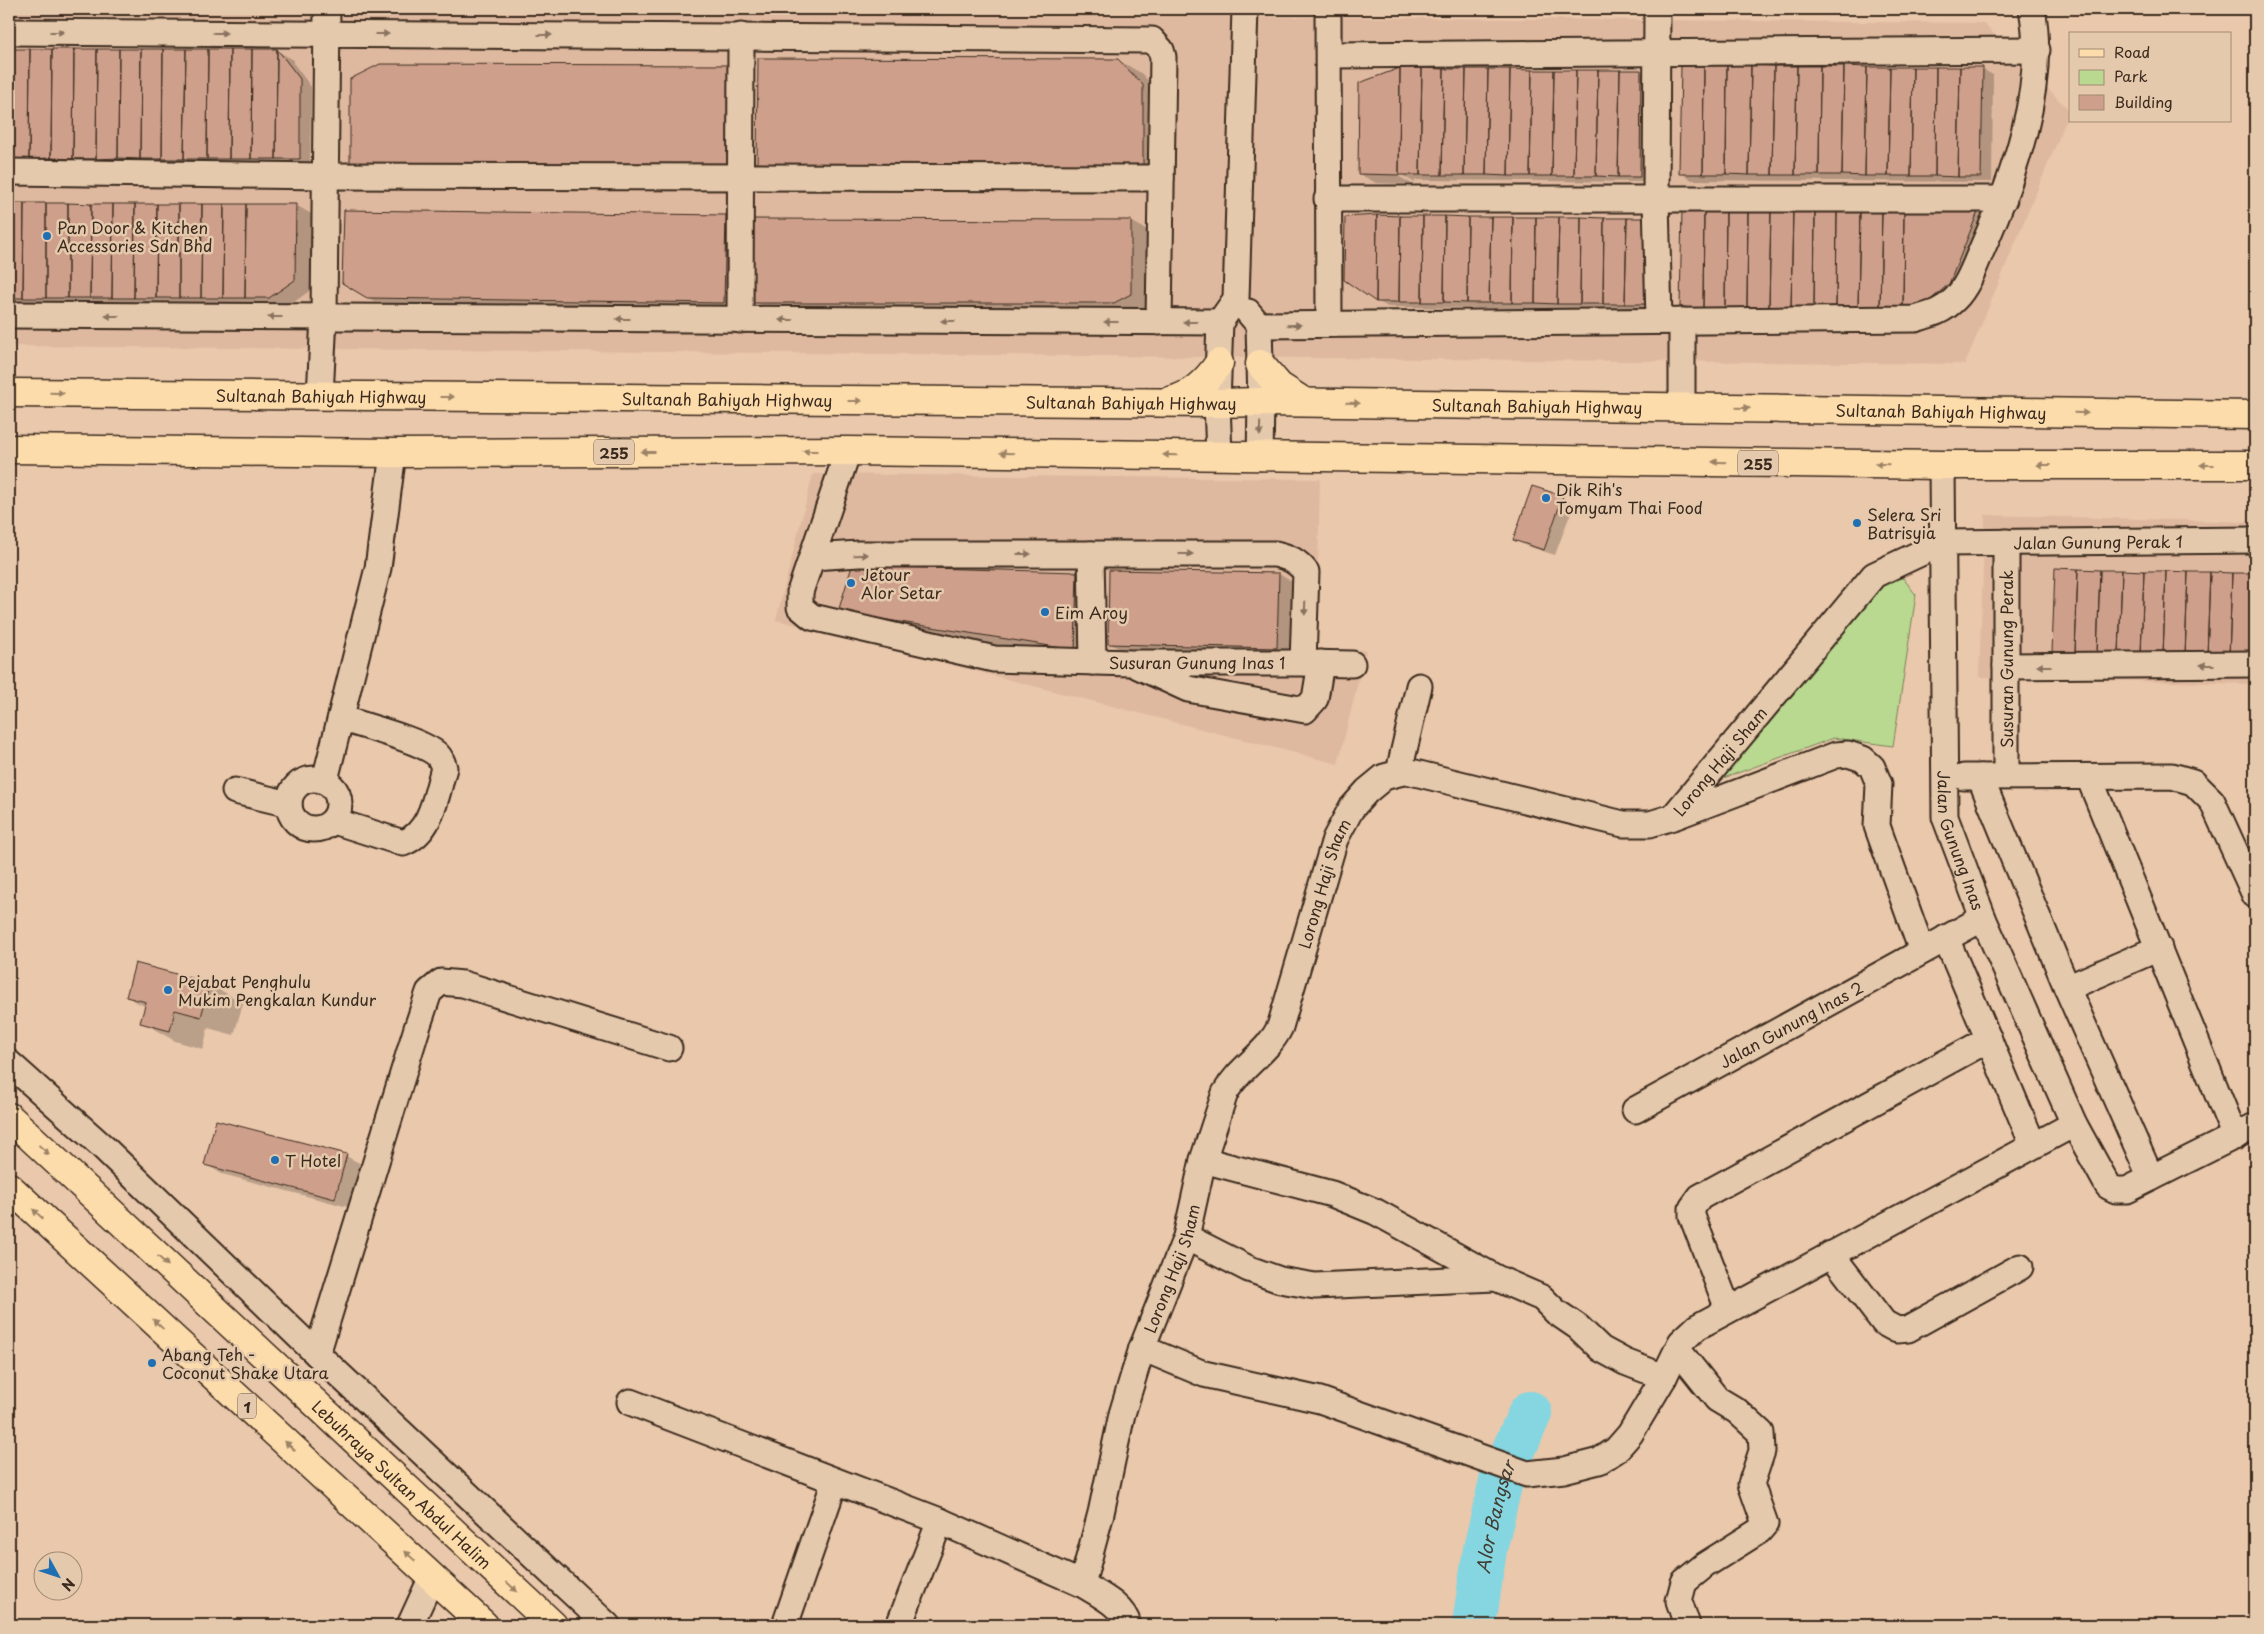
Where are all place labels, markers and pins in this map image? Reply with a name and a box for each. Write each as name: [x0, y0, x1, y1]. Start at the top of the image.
place label: Pan Door & Kitchen Accessories Sdn Bhd: [57, 215, 213, 257]
marker: Pan Door & Kitchen Accessories Sdn Bhd: [41, 230, 53, 242]
place label: Dik Rih's Tomyam Thai Food: [1556, 477, 1703, 519]
marker: Dik Rih's Tomyam Thai Food: [1540, 492, 1552, 504]
place label: Selera Sri Batrisyia: [1867, 502, 1941, 544]
marker: Selera Sri Batrisyia: [1851, 517, 1863, 529]
place label: Jetour Alor Setar: [861, 562, 943, 604]
marker: Jetour Alor Setar: [845, 577, 857, 589]
place label: Eim Aroy: [1055, 600, 1128, 624]
marker: Eim Aroy: [1039, 606, 1051, 618]
place label: Pejabat Penghulu Mukim Pengkalan Kundur: [178, 969, 377, 1011]
marker: Pejabat Penghulu Mukim Pengkalan Kundur: [162, 984, 174, 996]
place label: T Hotel: [285, 1148, 341, 1172]
marker: T Hotel: [269, 1154, 281, 1166]
place label: Abang Teh - Coconut Shake Utara: [162, 1342, 329, 1384]
marker: Abang Teh - Coconut Shake Utara: [146, 1357, 158, 1369]

